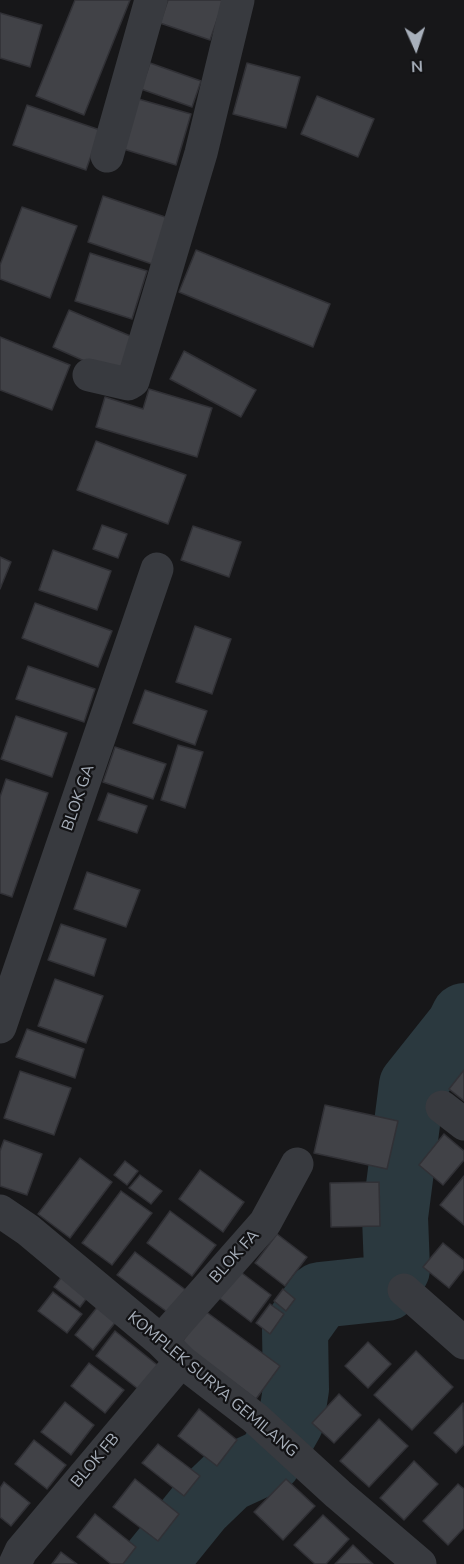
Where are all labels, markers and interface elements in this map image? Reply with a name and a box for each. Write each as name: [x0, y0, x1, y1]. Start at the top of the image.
north arrow: [386, 18, 446, 78]
text: N: [410, 55, 423, 77]
street label: BLOK GA: [59, 762, 99, 834]
street label: BLOK FA: [206, 1226, 264, 1288]
street label: KOMPLEK SURYA GEMILANG: [123, 1308, 301, 1462]
street label: BLOK FB: [68, 1430, 124, 1492]

